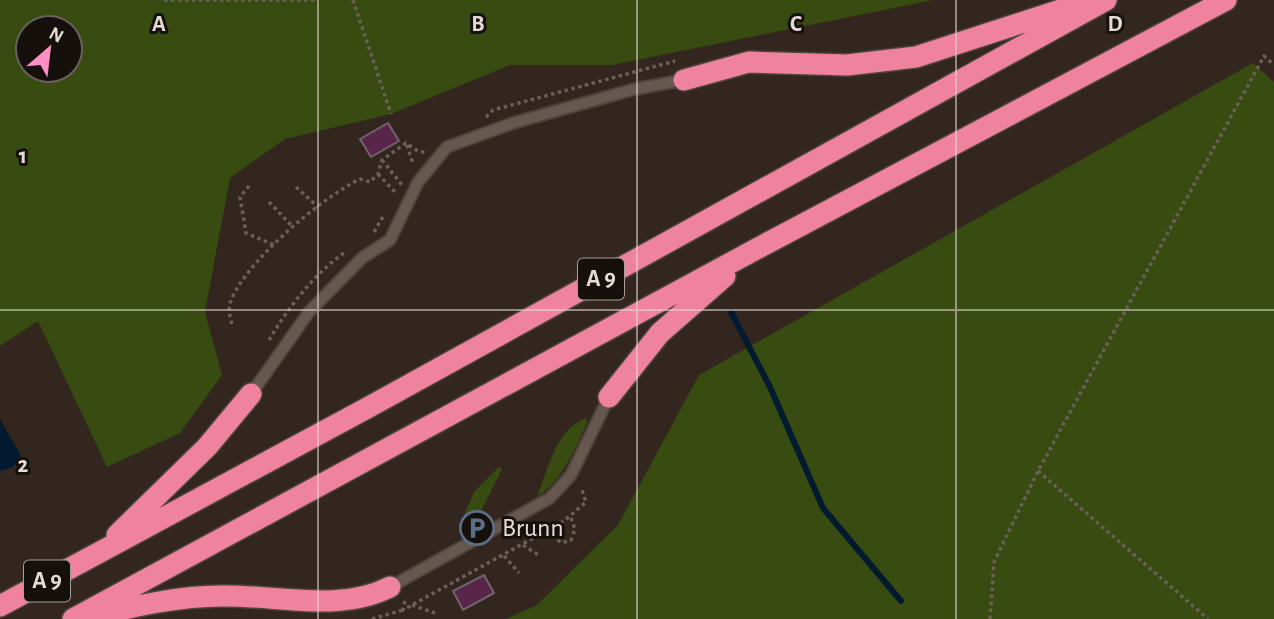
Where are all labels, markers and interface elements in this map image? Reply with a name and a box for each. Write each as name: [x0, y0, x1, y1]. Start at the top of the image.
text: A: [152, 13, 166, 36]
text: B: [471, 13, 485, 36]
text: C: [790, 13, 802, 36]
text: D: [1107, 13, 1123, 36]
north arrow: [14, 14, 84, 84]
text: N: [46, 24, 67, 47]
text: 1: [19, 145, 27, 168]
road number: A 9: [578, 258, 624, 300]
text: 2: [18, 454, 29, 477]
parking icon: Brunn: [458, 509, 496, 547]
place label: Brunn: [502, 515, 564, 541]
road number: A 9: [24, 560, 70, 602]

